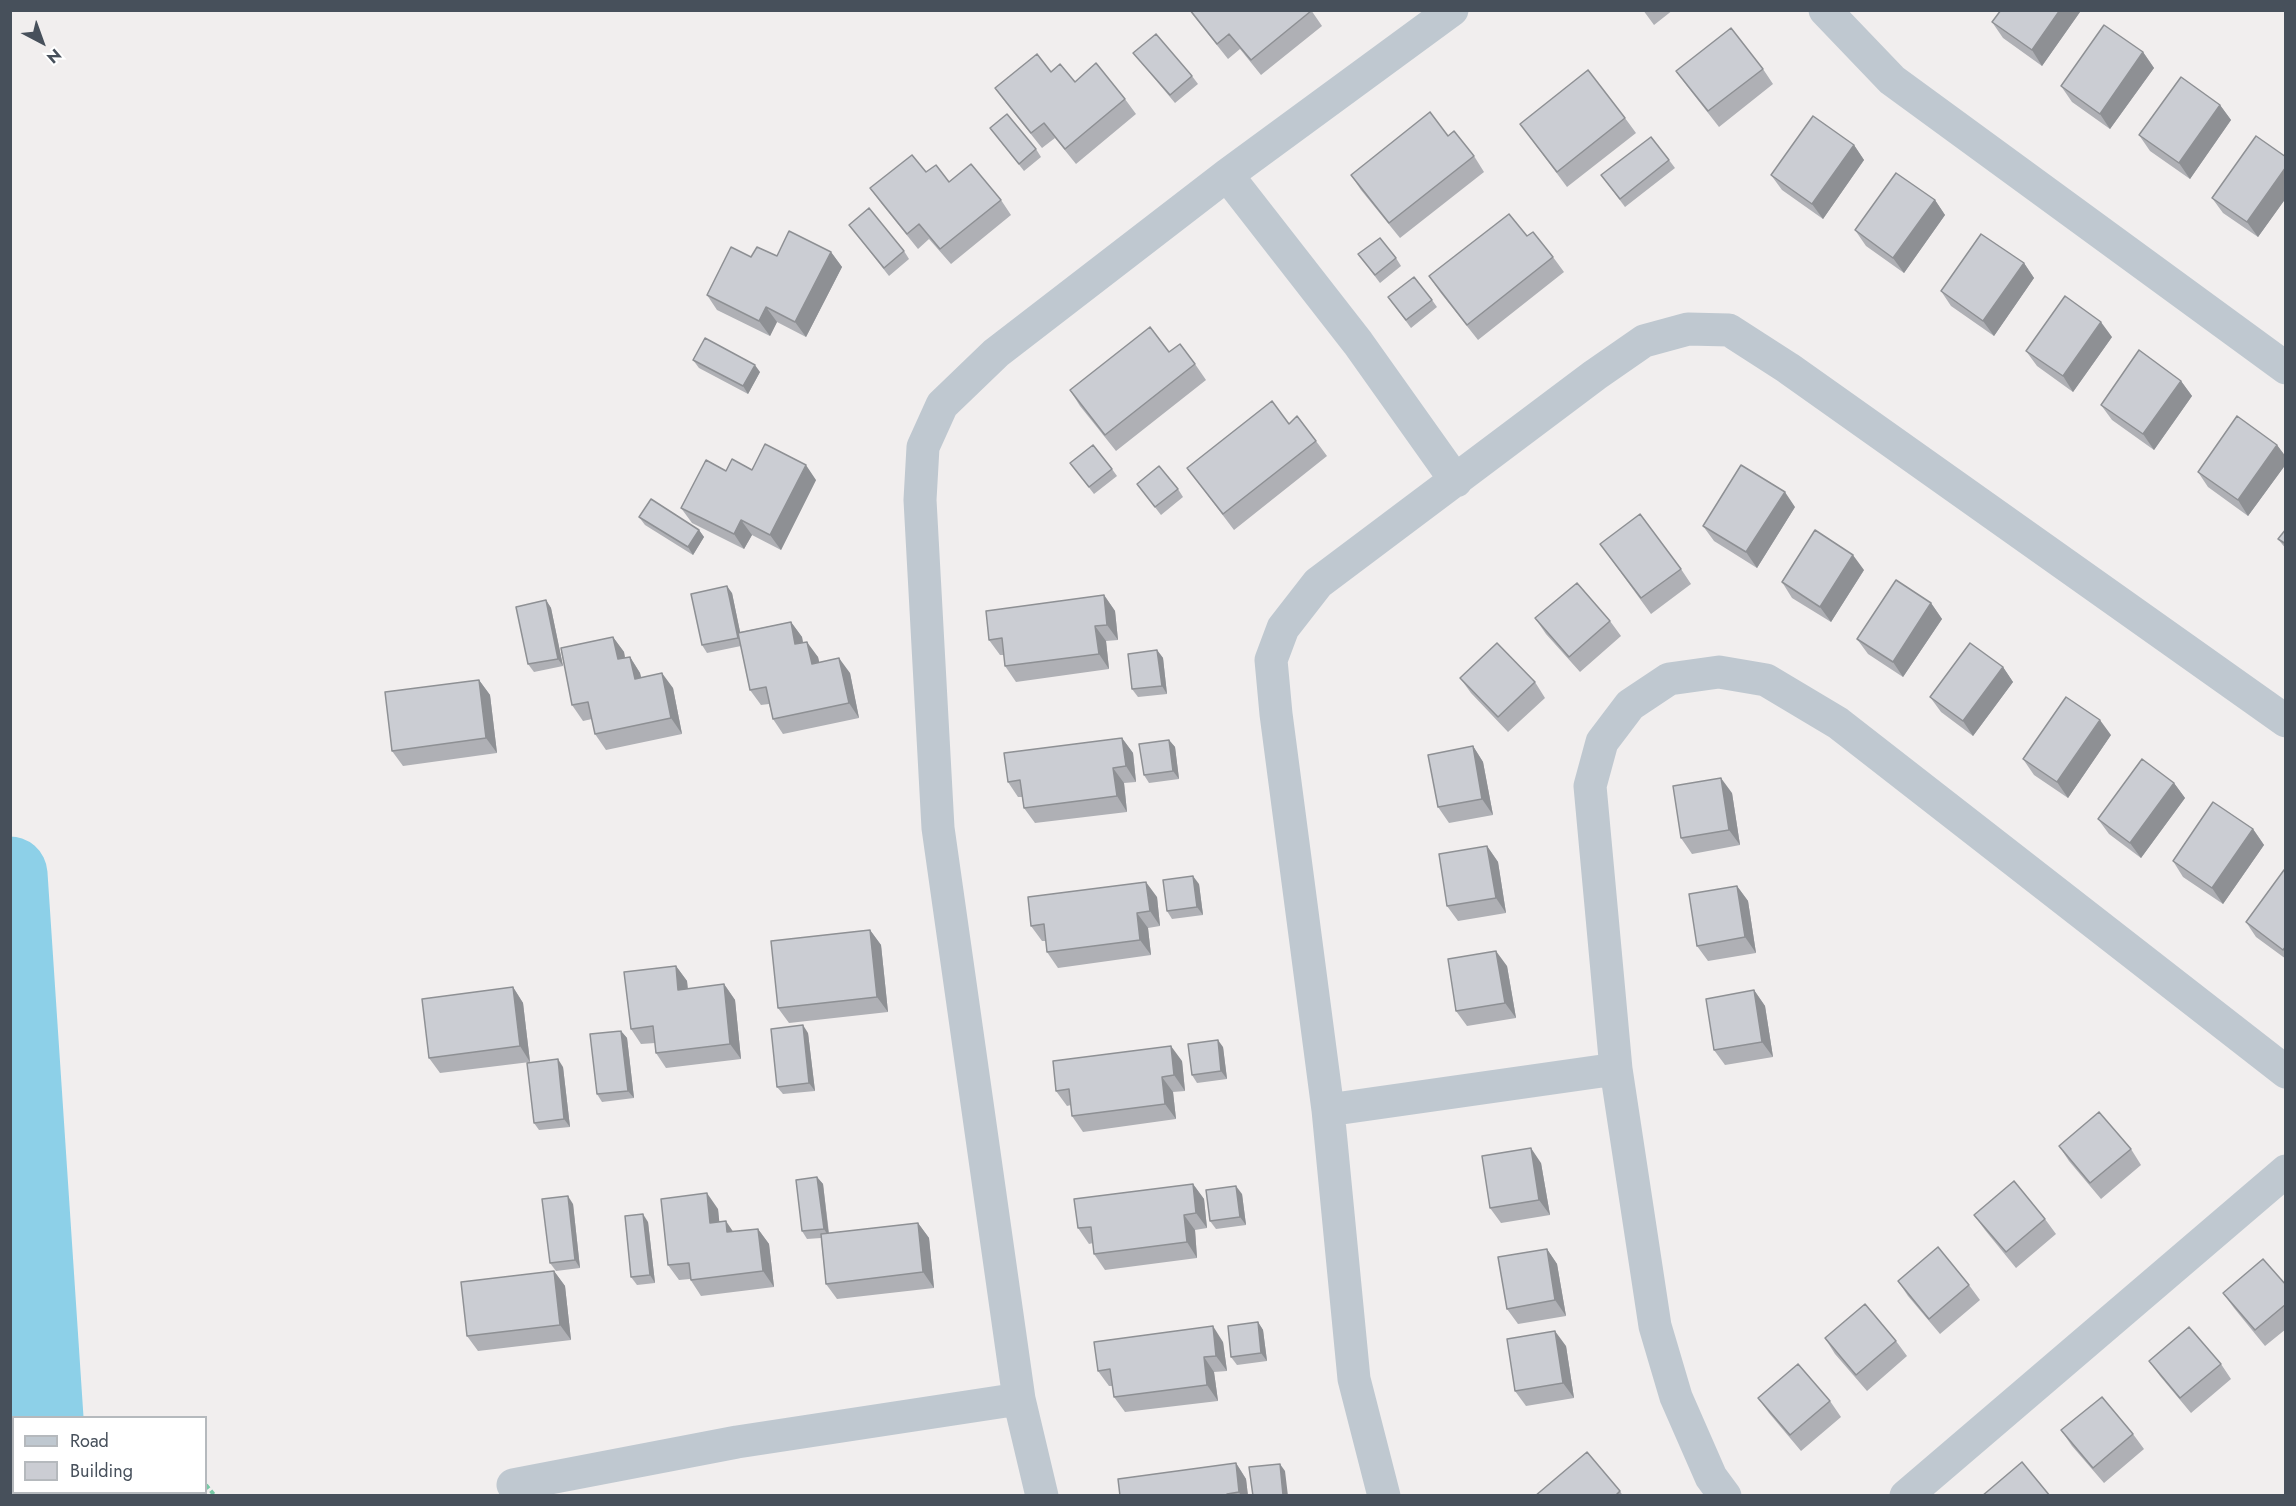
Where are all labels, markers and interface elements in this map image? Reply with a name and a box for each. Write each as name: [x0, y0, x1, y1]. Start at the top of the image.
north arrow: [12, 12, 72, 72]
text: N: [42, 43, 66, 69]
legend: [12, 1416, 207, 1494]
text: Road: [70, 1428, 109, 1454]
text: Building: [70, 1458, 133, 1484]

